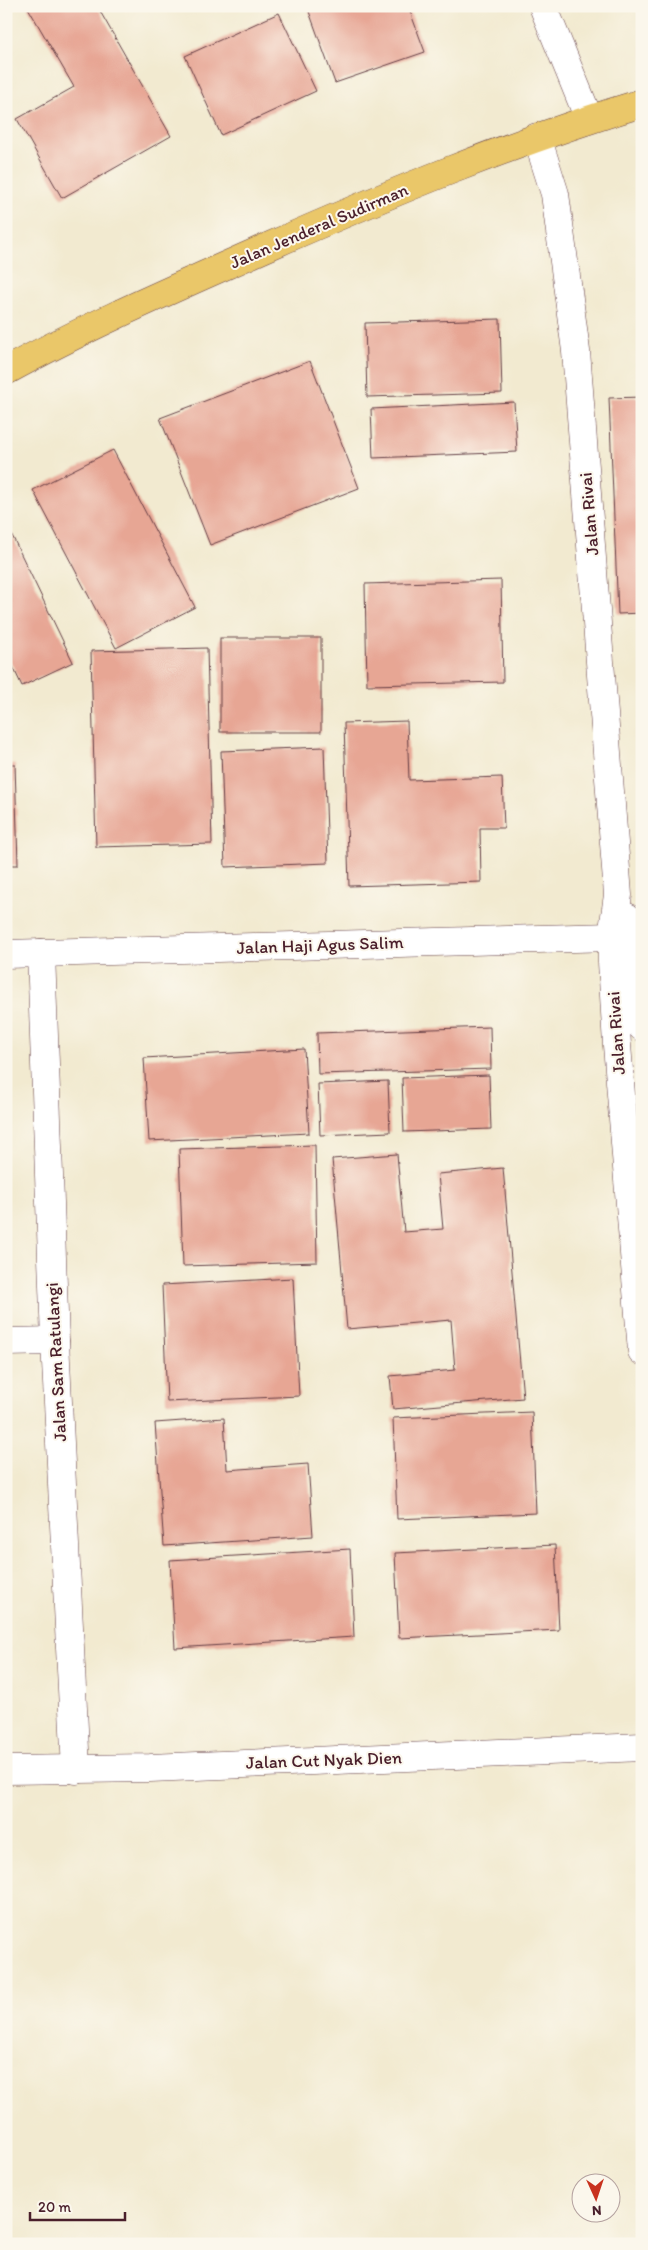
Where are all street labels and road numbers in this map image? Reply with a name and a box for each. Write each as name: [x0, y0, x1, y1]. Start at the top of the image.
street label: Jalan Jenderal Sudirman: [227, 178, 411, 274]
street label: Jalan Rivai: [574, 471, 604, 557]
street label: Jalan Haji Agus Salim: [236, 931, 404, 959]
street label: Jalan Rivai: [602, 991, 630, 1075]
street label: Jalan Sam Ratulangi: [41, 1282, 71, 1442]
street label: Jalan Cut Nyak Dien: [246, 1746, 402, 1774]

